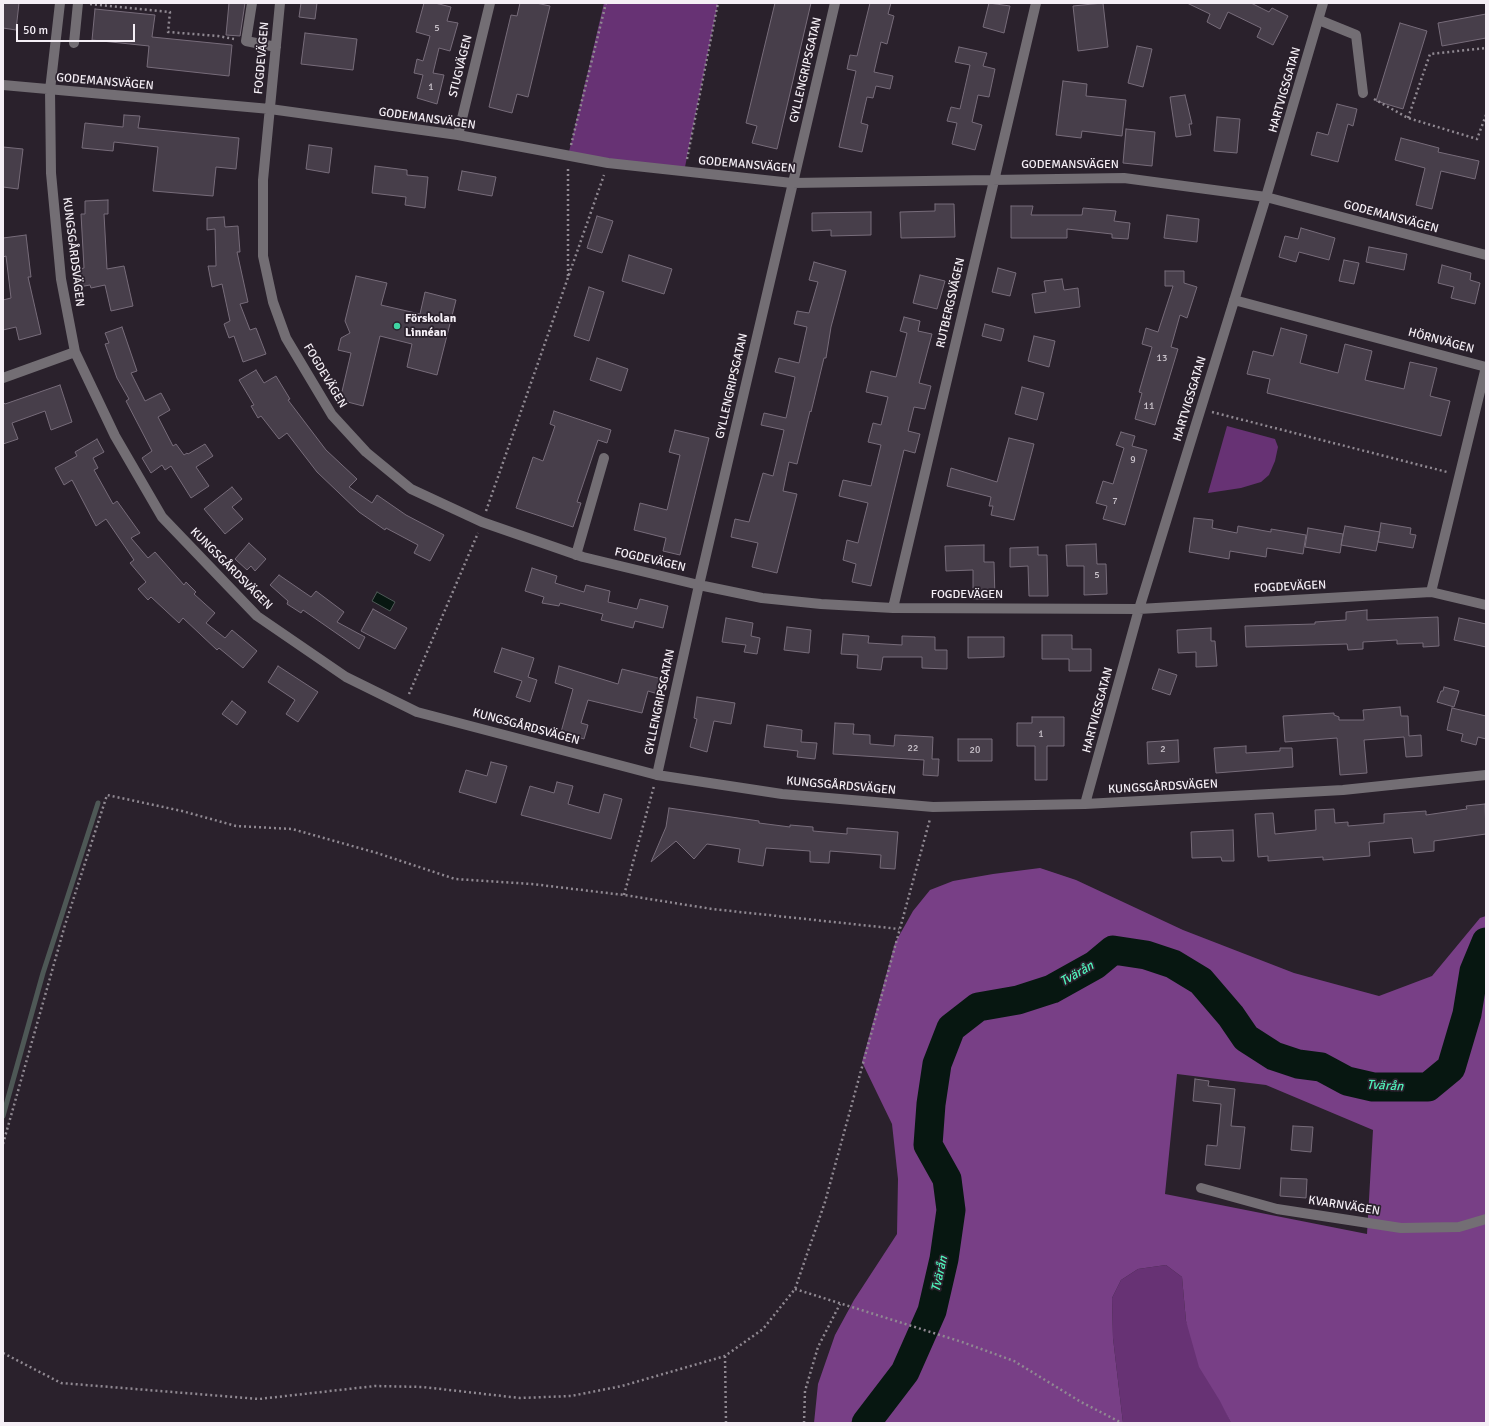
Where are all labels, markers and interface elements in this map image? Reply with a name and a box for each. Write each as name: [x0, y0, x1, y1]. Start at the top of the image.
scale bar: [18, 16, 137, 42]
street label: GYLLENGRIPSGATAN: [787, 16, 825, 124]
street label: FOGDEVÄGEN: [252, 21, 272, 95]
house number: 5: [434, 22, 440, 34]
text: 50 m: [23, 23, 48, 38]
street label: STUGVÄGEN: [446, 33, 476, 99]
street label: HARTVIGSGATAN: [1266, 46, 1304, 134]
street label: GODEMANSVÄGEN: [56, 71, 154, 93]
house number: 1: [428, 81, 434, 93]
street label: GODEMANSVÄGEN: [378, 105, 476, 133]
street label: GODEMANSVÄGEN: [698, 154, 796, 176]
street label: GODEMANSVÄGEN: [1021, 158, 1119, 172]
street label: KUNGSGÅRDSVÄGEN: [59, 197, 87, 307]
street label: GODEMANSVÄGEN: [1342, 197, 1440, 237]
street label: RUTBERGSVÄGEN: [934, 256, 968, 350]
place label: Förskolan Linnéan: [405, 312, 456, 340]
marker: Förskolan Linnéan: [392, 321, 402, 331]
street label: HÖRNVÄGEN: [1407, 325, 1475, 357]
street label: GYLLENGRIPSGATAN: [713, 332, 751, 440]
street label: FOGDEVÄGEN: [300, 341, 350, 411]
house number: 13: [1157, 352, 1167, 364]
street label: HARTVIGSGATAN: [1170, 355, 1210, 443]
house number: 11: [1144, 400, 1154, 412]
house number: 9: [1130, 454, 1136, 466]
house number: 7: [1112, 495, 1118, 507]
street label: KUNGSGÅRDSVÄGEN: [187, 525, 275, 613]
street label: FOGDEVÄGEN: [613, 545, 687, 575]
house number: 5: [1094, 569, 1100, 581]
street label: FOGDEVÄGEN: [1253, 578, 1327, 596]
street label: FOGDEVÄGEN: [931, 588, 1003, 602]
street label: GYLLENGRIPSGATAN: [642, 648, 678, 756]
street label: HARTVIGSGATAN: [1080, 666, 1116, 754]
street label: KUNGSGÅRDSVÄGEN: [471, 706, 581, 748]
house number: 1: [1038, 728, 1044, 740]
house number: 22: [908, 742, 918, 754]
house number: 2: [1160, 743, 1166, 755]
house number: 20: [970, 744, 980, 756]
street label: KUNGSGÅRDSVÄGEN: [786, 774, 896, 798]
street label: KUNGSGÅRDSVÄGEN: [1108, 777, 1218, 797]
water label: Tvärån: [1057, 958, 1097, 990]
water label: Tvärån: [1366, 1077, 1404, 1095]
street label: KVARNVÄGEN: [1307, 1193, 1381, 1219]
water label: Tvärån: [928, 1254, 952, 1294]

